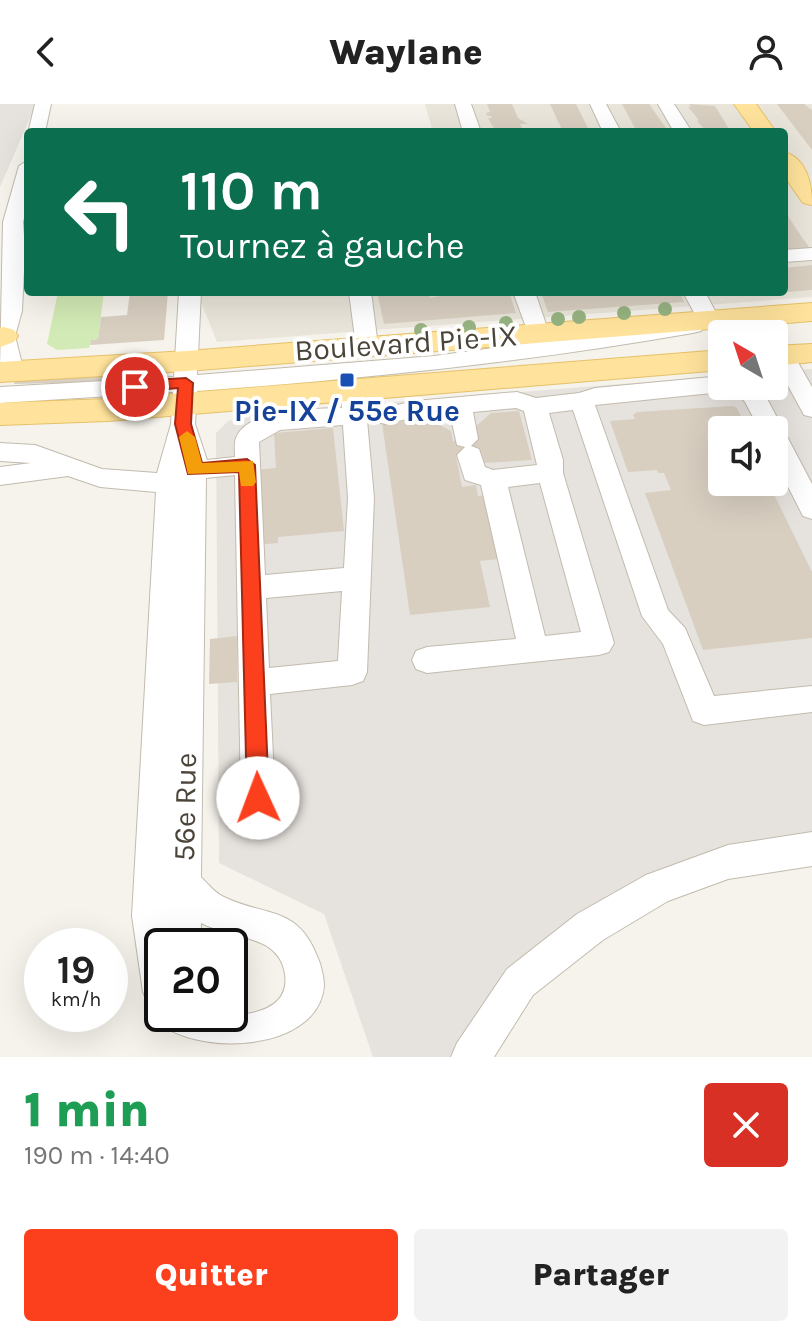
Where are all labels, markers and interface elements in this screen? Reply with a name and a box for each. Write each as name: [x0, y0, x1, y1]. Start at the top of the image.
icon: back: [24, 30, 68, 74]
icon: person: [744, 30, 788, 74]
text: Waylane: [329, 31, 483, 73]
text: 110 m: [180, 158, 323, 223]
icon: left: [48, 160, 152, 264]
text: Tournez à gauche: [180, 225, 465, 267]
street label: Boulevard Pie-IX: [293, 317, 519, 369]
north arrow: [708, 320, 788, 400]
map controls: [708, 320, 788, 496]
pin: [101, 353, 169, 421]
icon: arrive: [113, 365, 157, 409]
marker: Pie-IX / 55e Rue: [338, 371, 356, 389]
place label: Pie-IX / 55e Rue: [234, 393, 460, 429]
button: sound: [708, 416, 788, 496]
street label: 56e Rue: [166, 752, 204, 862]
position arrow: [216, 756, 300, 840]
speed limit sign: 20: [144, 928, 248, 1032]
text: 19: [57, 946, 95, 993]
text: km/h: [51, 988, 101, 1011]
text: 1 min: [24, 1082, 150, 1138]
button: close: [704, 1083, 788, 1167]
text: 190 m · 14:40: [24, 1140, 170, 1171]
button: Quitter: [24, 1229, 398, 1321]
button: Partager: [414, 1229, 788, 1321]

